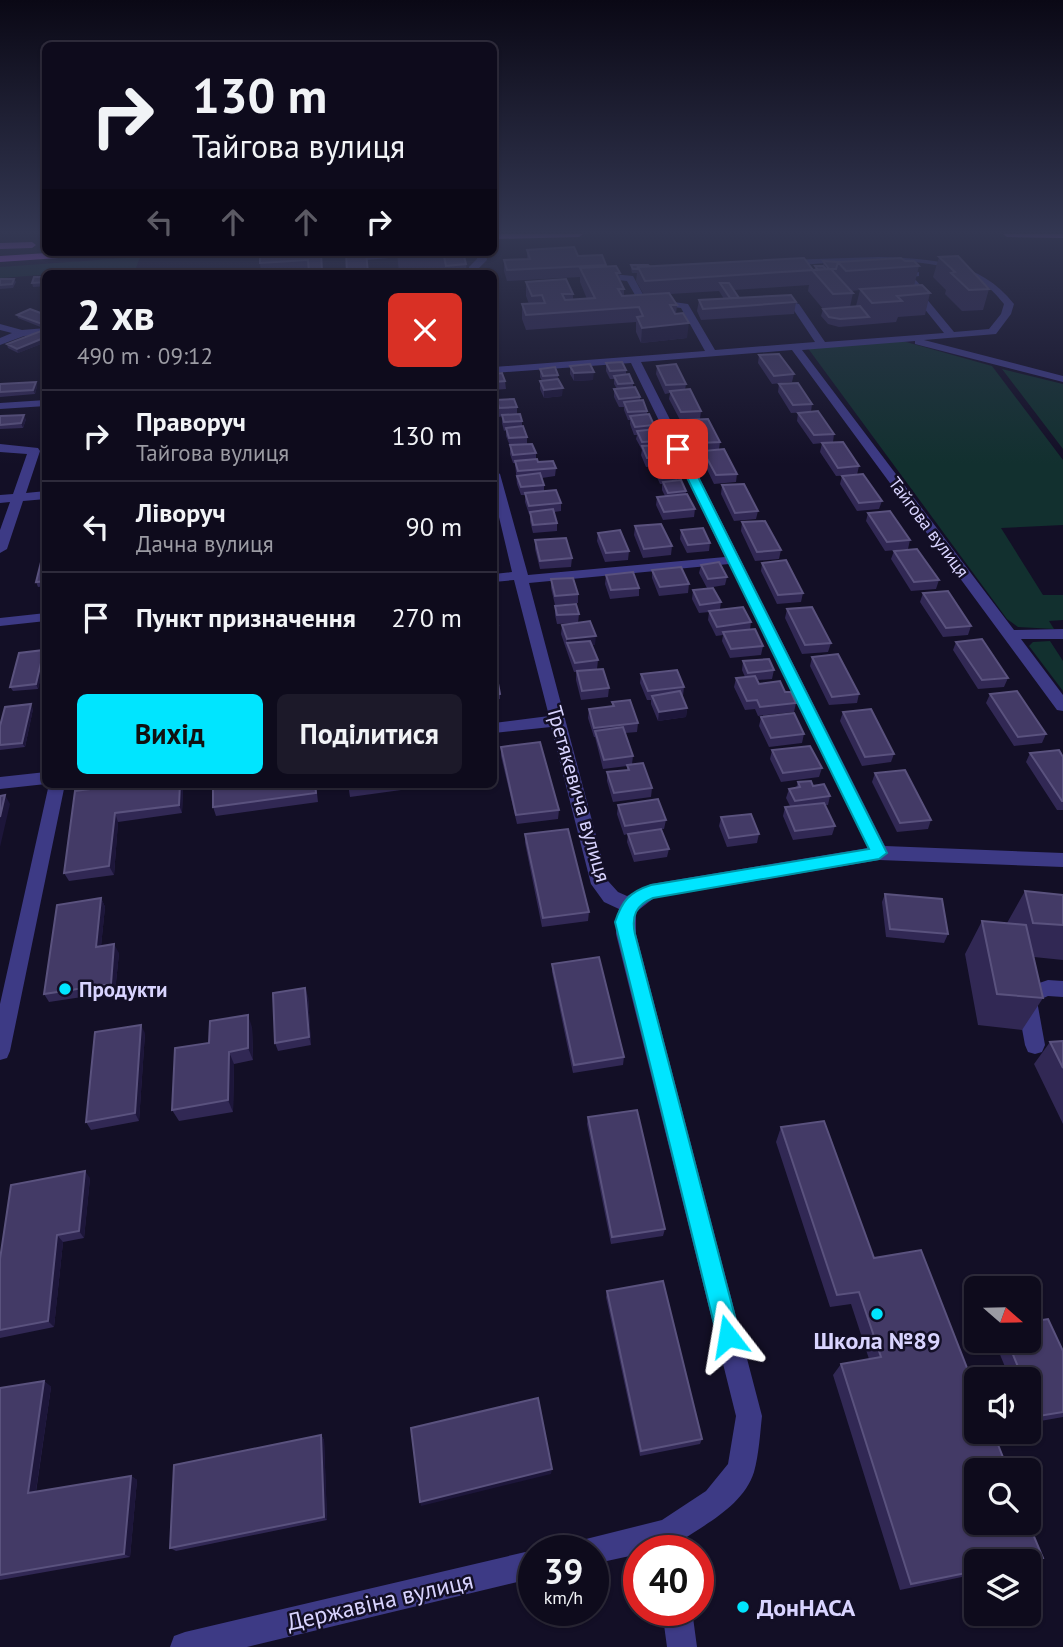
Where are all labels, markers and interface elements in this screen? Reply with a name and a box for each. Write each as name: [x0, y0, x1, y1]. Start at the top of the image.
text: 130 m: [192, 63, 327, 127]
icon: right: [77, 70, 168, 161]
text: Тайгова вулиця: [192, 125, 405, 167]
icon: left: [141, 203, 179, 241]
icon: ahead: [214, 203, 252, 241]
icon: ahead: [287, 203, 325, 241]
icon: right: [360, 203, 398, 241]
text: 2 хв: [77, 287, 155, 342]
button: close: [388, 293, 462, 367]
text: 490 m · 09:12: [77, 341, 213, 370]
text: Праворуч: [136, 405, 246, 438]
icon: right: [77, 417, 115, 455]
text: 130 m: [391, 419, 462, 452]
pin: [648, 419, 708, 479]
icon: arrive: [659, 430, 697, 468]
text: Тайгова вулиця: [136, 438, 289, 467]
street label: Тайгова вулиця: [884, 472, 974, 582]
text: Ліворуч: [136, 496, 226, 529]
icon: left: [77, 508, 115, 546]
text: 90 m: [406, 510, 462, 543]
text: Дачна вулиця: [136, 529, 274, 558]
icon: arrive: [77, 599, 115, 637]
text: Пункт призначення: [136, 601, 356, 634]
text: 270 m: [391, 601, 462, 634]
button: Вихід: [77, 694, 263, 774]
button: Поділитися: [277, 694, 462, 774]
street label: Третякевича вулиця: [541, 703, 617, 885]
place label: Продукти: [79, 976, 168, 1003]
marker: Продукти: [57, 981, 73, 997]
north arrow: [964, 1276, 1041, 1353]
map controls: [964, 1276, 1041, 1626]
position arrow: [691, 1299, 765, 1373]
marker: Школа №89: [869, 1306, 885, 1322]
place label: Школа №89: [813, 1325, 941, 1356]
button: sound: [964, 1367, 1041, 1444]
button: search: [964, 1458, 1041, 1535]
speed limit sign: 40: [623, 1535, 714, 1626]
text: 39: [544, 1548, 583, 1594]
button: layers: [964, 1549, 1041, 1626]
street label: Державіна вулиця: [284, 1564, 476, 1638]
text: km/h: [544, 1586, 583, 1609]
place label: ДонНАСА: [757, 1592, 856, 1623]
marker: ДонНАСА: [735, 1599, 751, 1615]

